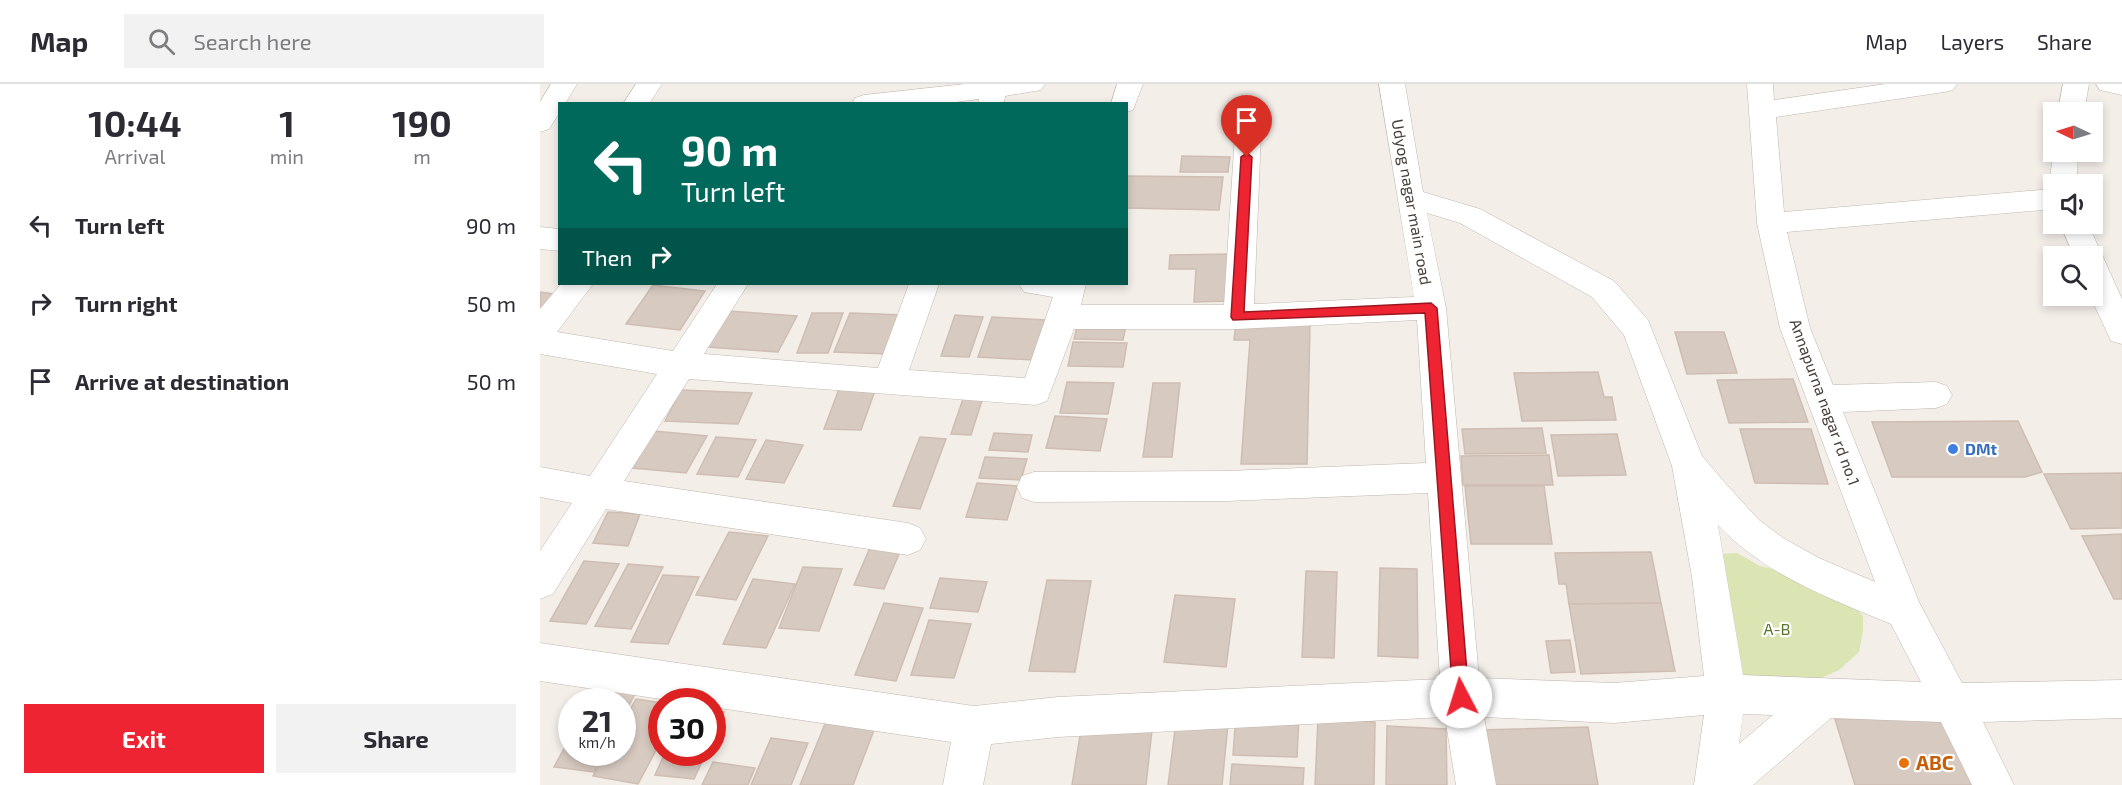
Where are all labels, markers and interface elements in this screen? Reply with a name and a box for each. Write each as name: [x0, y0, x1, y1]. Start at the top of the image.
search box: [124, 14, 544, 68]
text: Map: [30, 24, 88, 58]
icon: search: [145, 25, 178, 58]
text: Search here: [193, 28, 312, 54]
text: Map: [1865, 29, 1907, 54]
text: Layers: [1940, 29, 2004, 54]
text: Share: [2037, 29, 2092, 54]
pin: [1221, 95, 1272, 157]
text: 10:44: [88, 101, 182, 144]
text: 1: [279, 101, 295, 144]
text: 190: [392, 101, 452, 144]
north arrow: [2043, 102, 2103, 162]
map controls: [2043, 102, 2103, 306]
icon: arrive: [1230, 104, 1263, 137]
street label: Udyog nagar main road: [1389, 118, 1436, 286]
text: 90 m: [681, 124, 778, 174]
icon: left: [582, 126, 660, 204]
text: Arrival: [104, 144, 165, 168]
text: min: [270, 144, 304, 168]
text: m: [413, 144, 431, 168]
button: sound: [2043, 174, 2103, 234]
text: Turn left: [681, 175, 785, 207]
icon: left: [24, 209, 57, 242]
text: Turn left: [75, 212, 164, 238]
text: 90 m: [466, 212, 516, 238]
icon: right: [644, 240, 677, 273]
text: Then: [582, 244, 632, 270]
button: search: [2043, 246, 2103, 306]
icon: right: [24, 287, 57, 320]
text: Turn right: [75, 290, 177, 316]
text: 50 m: [467, 290, 516, 316]
street label: Annapurna nagar rd no.1: [1786, 316, 1864, 488]
icon: arrive: [24, 365, 57, 398]
text: Arrive at destination: [75, 368, 289, 394]
text: 50 m: [467, 368, 516, 394]
place label: DMt: [1965, 439, 1998, 458]
marker: DMt: [1946, 442, 1960, 456]
park label: A-B: [1763, 619, 1791, 638]
position arrow: [1429, 665, 1493, 729]
speed limit sign: 30: [648, 688, 726, 766]
text: 21: [582, 702, 612, 738]
button: Exit: [24, 704, 264, 773]
button: Share: [276, 704, 516, 773]
text: km/h: [578, 733, 616, 751]
place label: ABC: [1916, 750, 1954, 774]
marker: ABC: [1897, 756, 1911, 770]

